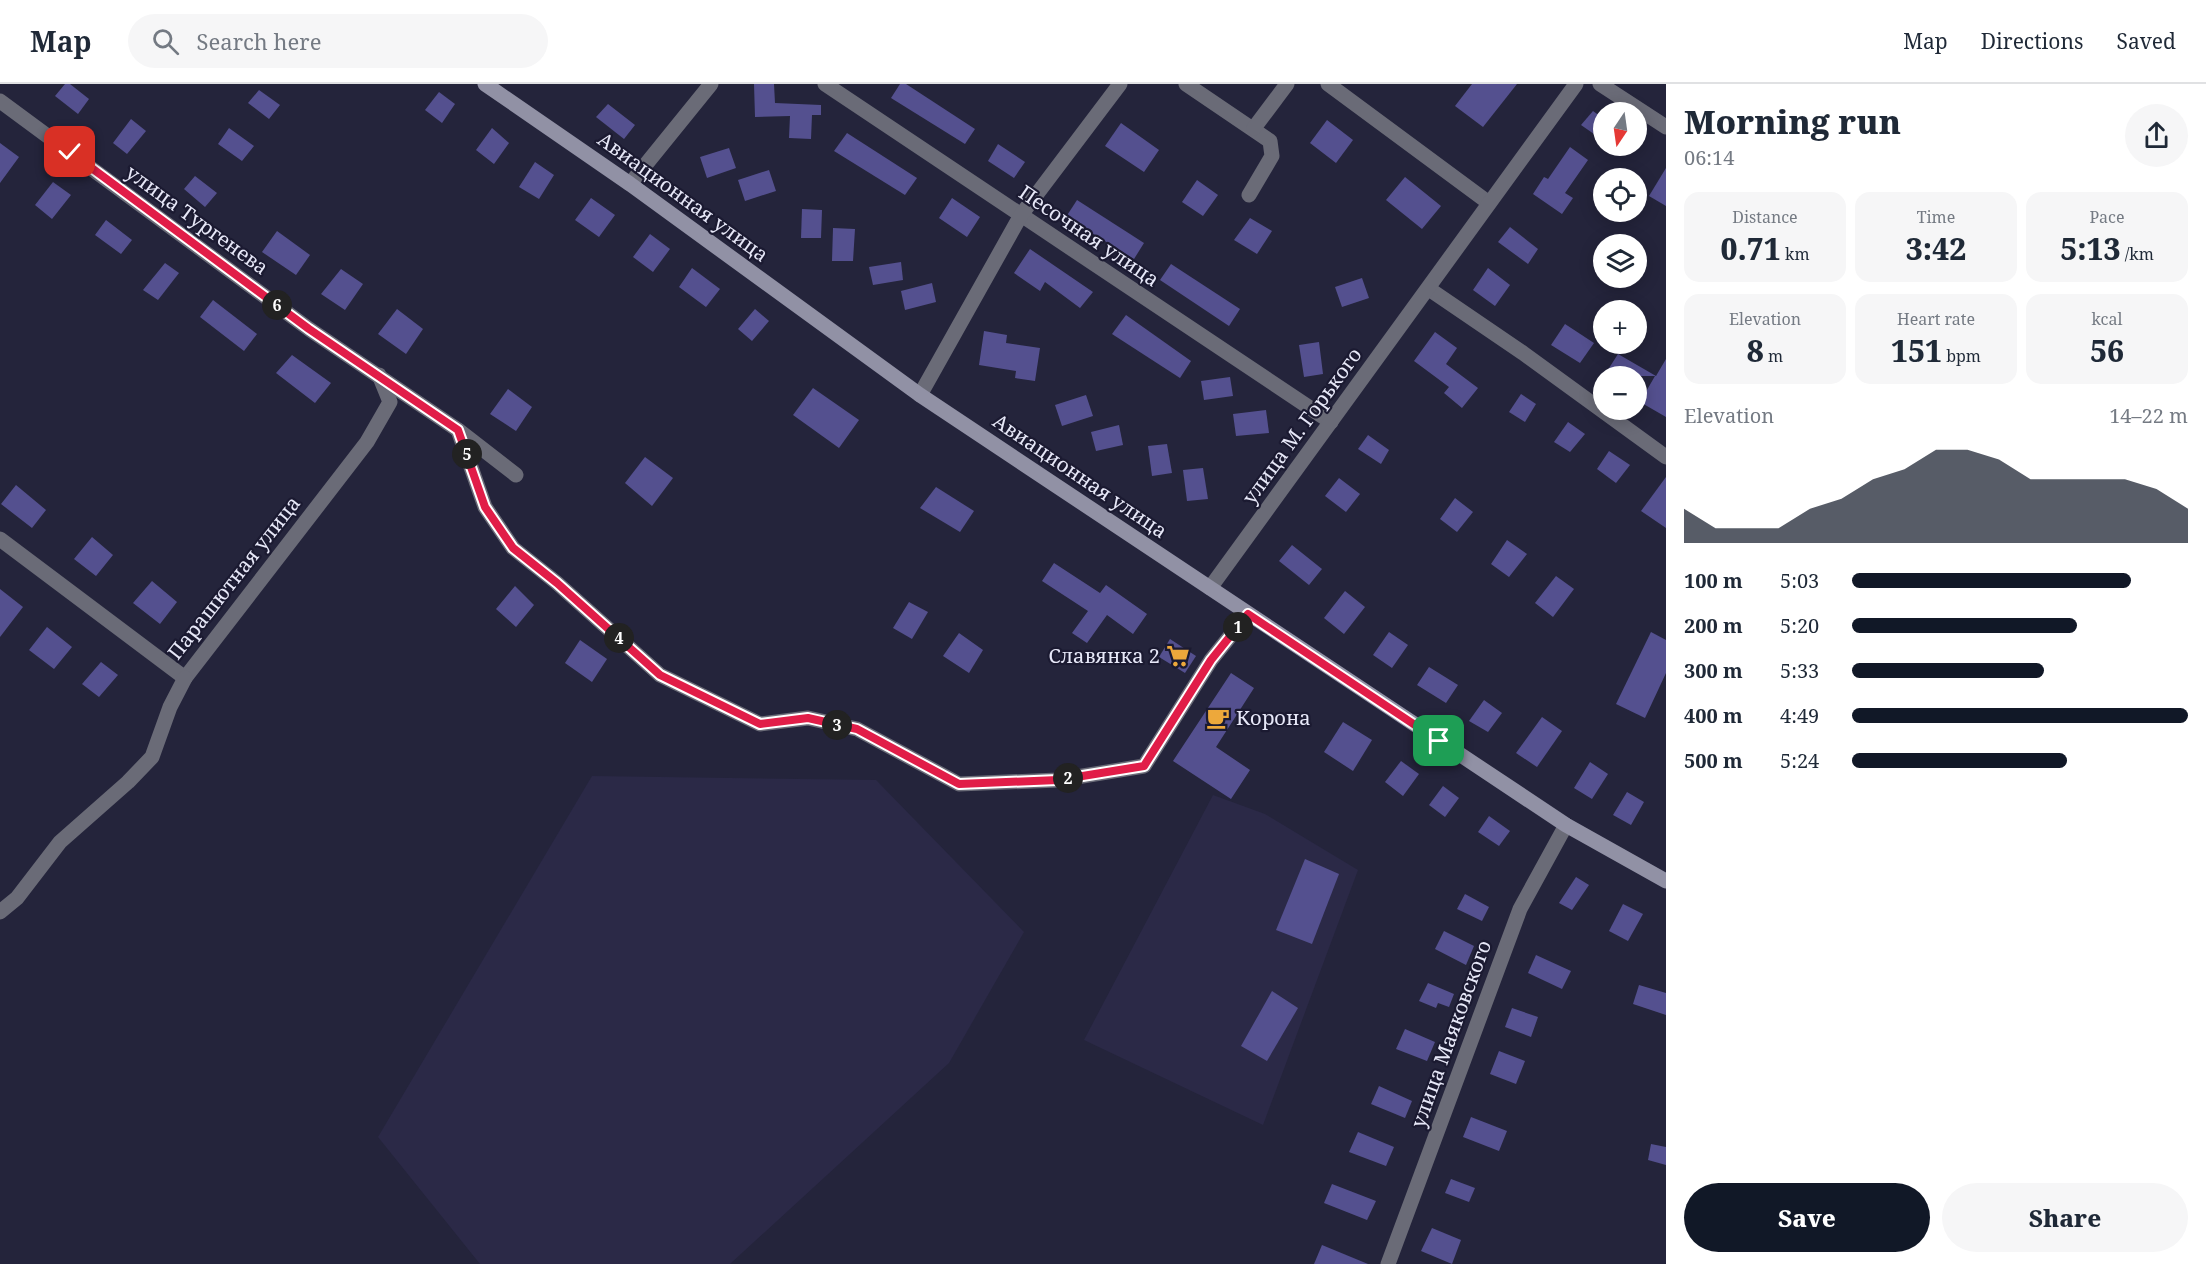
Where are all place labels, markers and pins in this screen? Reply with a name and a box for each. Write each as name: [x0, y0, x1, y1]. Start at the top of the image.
pin: [44, 126, 95, 177]
pin: 6: [262, 290, 292, 320]
pin: 5: [452, 439, 482, 469]
pin: 1: [1223, 612, 1253, 642]
pin: 4: [604, 623, 634, 653]
place label: Славянка 2: [1049, 642, 1160, 669]
supermarket icon: Славянка 2: [1165, 643, 1191, 669]
place label: Корона: [1236, 704, 1311, 731]
cafe icon: Корона: [1205, 705, 1231, 731]
pin: 3: [822, 710, 852, 740]
pin: [1413, 715, 1464, 766]
pin: 2: [1053, 763, 1083, 793]

